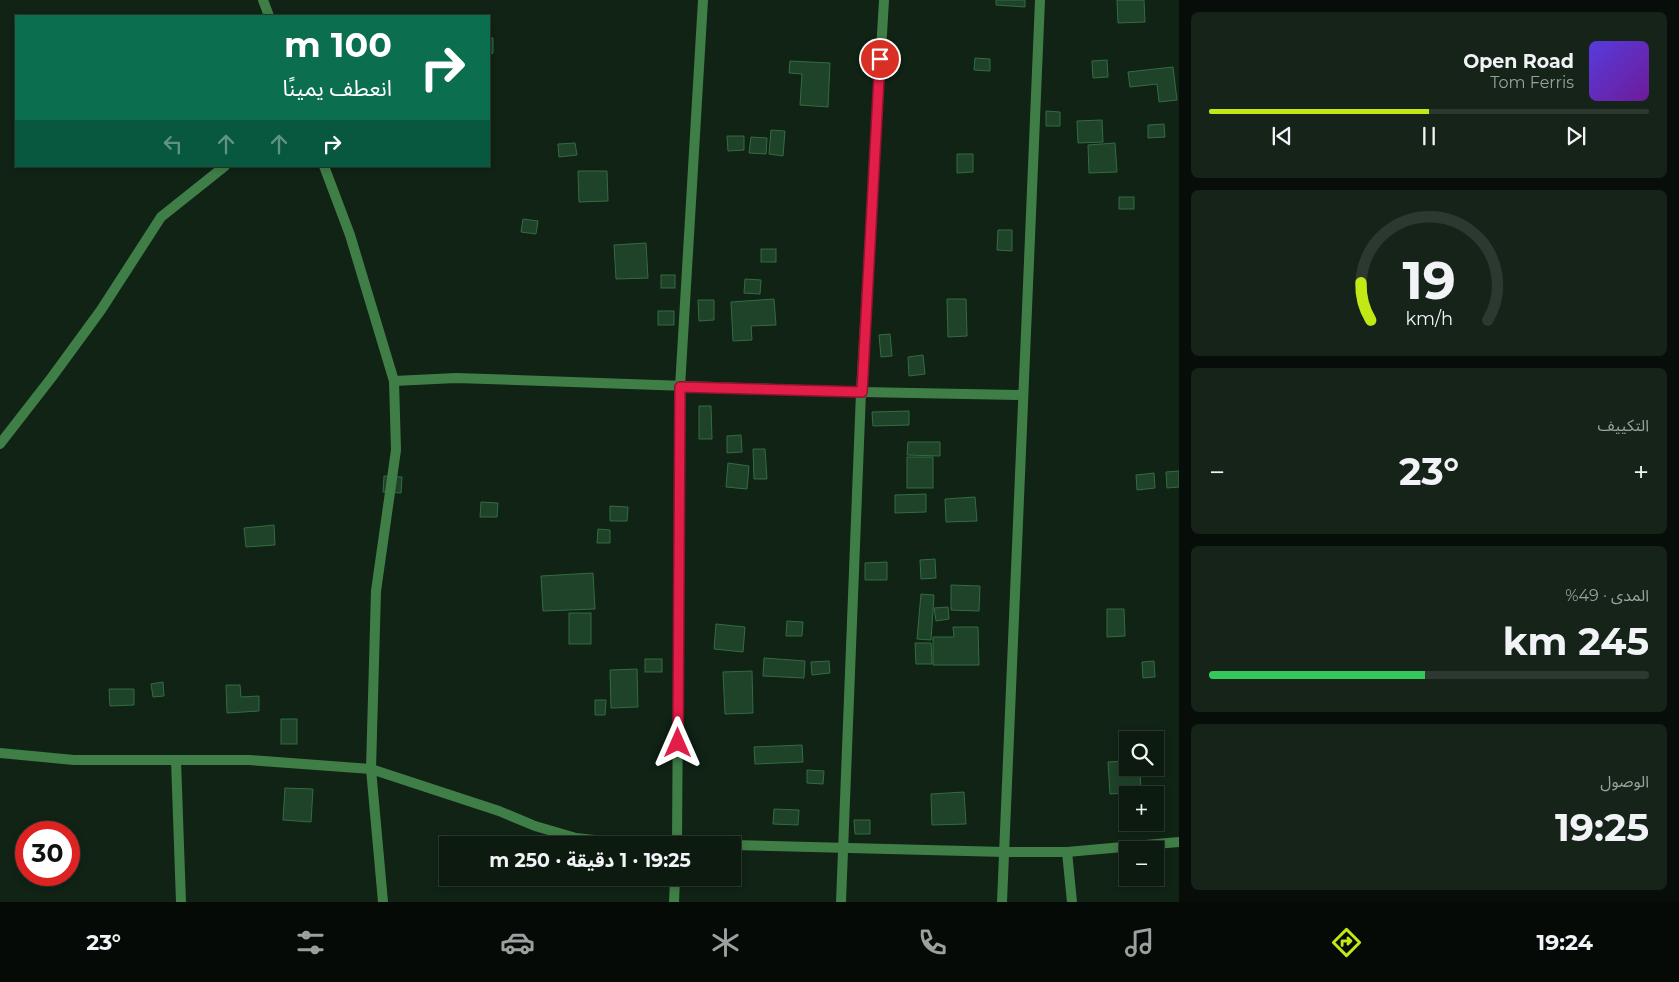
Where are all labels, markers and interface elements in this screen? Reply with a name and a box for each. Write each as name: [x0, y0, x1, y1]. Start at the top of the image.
text: 100 m: [284, 23, 392, 66]
icon: right: [410, 35, 475, 100]
pin: [859, 38, 901, 80]
icon: arrive: [866, 45, 894, 73]
text: Open Road: [1463, 50, 1574, 73]
text: Tom Ferris: [1490, 73, 1574, 92]
text: انعطف يمينًا: [282, 75, 392, 102]
icon: previous: [1268, 122, 1296, 150]
icon: pause: [1415, 122, 1443, 150]
icon: next: [1562, 122, 1590, 150]
icon: left: [159, 130, 187, 158]
icon: ahead: [212, 130, 240, 158]
icon: ahead: [265, 130, 293, 158]
icon: right: [318, 130, 346, 158]
text: 19: [1402, 249, 1456, 312]
text: km/h: [1405, 308, 1453, 329]
text: التكييف: [1597, 416, 1649, 435]
text: 23°: [1399, 448, 1459, 495]
text: −: [1209, 455, 1225, 489]
text: +: [1633, 455, 1649, 489]
text: المدى · 49%: [1565, 586, 1649, 605]
text: 245 km: [1503, 618, 1649, 665]
position arrow: [651, 716, 703, 768]
map controls: [1119, 731, 1164, 886]
button: search: [1119, 731, 1164, 776]
text: الوصول: [1600, 772, 1649, 791]
button: +: [1119, 786, 1164, 831]
text: 19:25: [1555, 804, 1649, 851]
speed limit sign: 30: [15, 821, 80, 886]
button: −: [1119, 841, 1164, 886]
text: 19:25 · 1 دقيقة · 250 m: [489, 849, 691, 872]
icon: filters: [293, 925, 328, 960]
icon: car: [500, 925, 535, 960]
icon: climate: [708, 925, 743, 960]
icon: phone: [915, 925, 950, 960]
icon: music: [1122, 925, 1157, 960]
icon: directions: [1329, 925, 1364, 960]
text: 23°: [86, 929, 121, 956]
text: 19:24: [1537, 929, 1593, 956]

